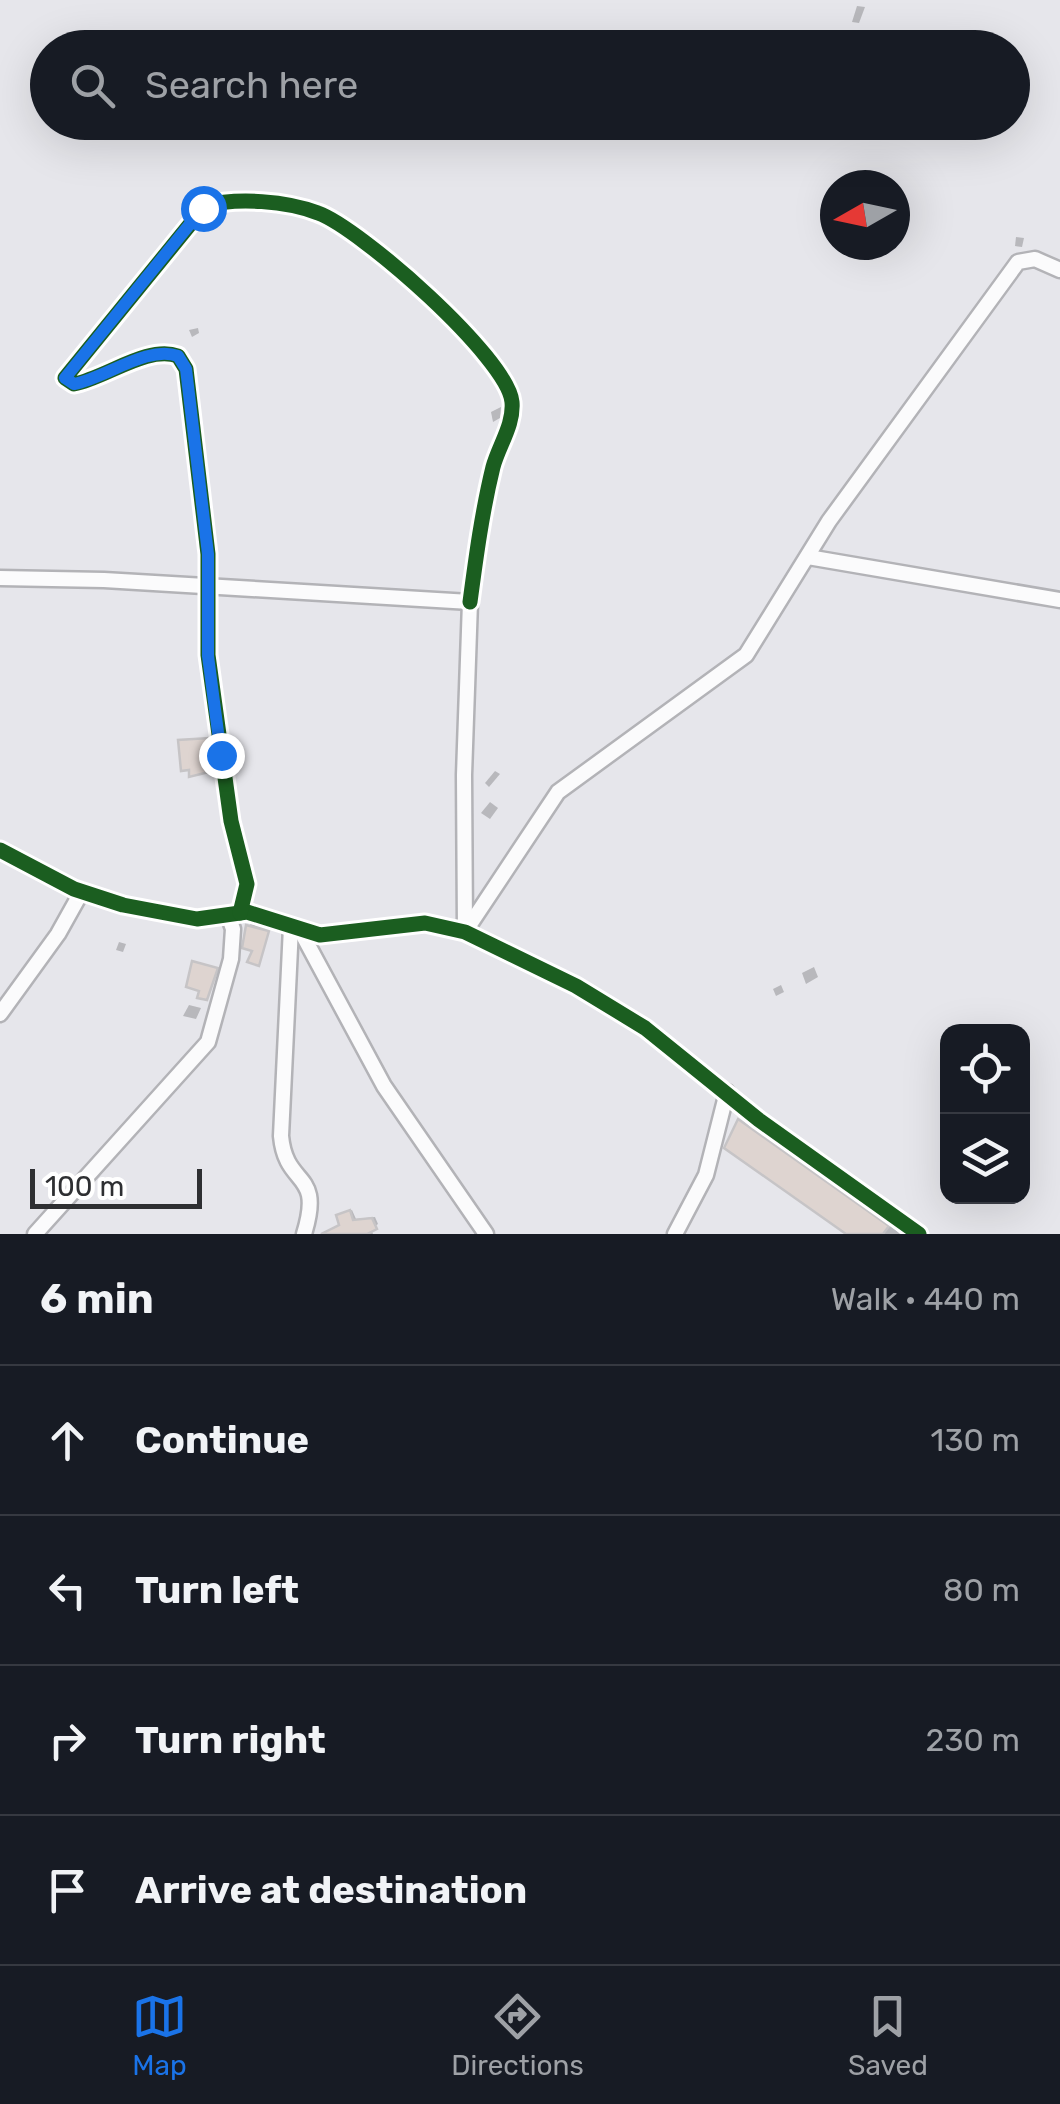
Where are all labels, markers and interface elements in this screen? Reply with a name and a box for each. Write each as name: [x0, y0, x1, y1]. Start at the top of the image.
search box: [30, 30, 1030, 140]
icon: search: [65, 58, 120, 113]
text: Search here: [145, 62, 358, 108]
north arrow: [820, 170, 910, 260]
route start: [181, 186, 227, 232]
route end: [199, 733, 245, 779]
map controls: [940, 1024, 1030, 1204]
button: locate: [940, 1024, 1030, 1114]
button: layers: [940, 1114, 1030, 1204]
scale bar: [30, 1164, 202, 1208]
text: 100 m: [45, 1170, 124, 1203]
text: 6 min: [40, 1274, 154, 1324]
text: Walk · 440 m: [831, 1280, 1020, 1318]
icon: ahead: [40, 1413, 95, 1468]
text: Continue: [135, 1417, 309, 1463]
text: 130 m: [930, 1421, 1020, 1459]
icon: left: [40, 1563, 95, 1618]
text: Turn left: [135, 1567, 299, 1613]
text: 80 m: [943, 1571, 1020, 1609]
icon: right: [40, 1713, 95, 1768]
text: Turn right: [135, 1717, 326, 1763]
text: 230 m: [925, 1721, 1020, 1759]
icon: arrive: [40, 1863, 95, 1918]
text: Arrive at destination: [135, 1867, 527, 1913]
tab: Map: [132, 1989, 187, 2082]
tab: Directions: [451, 1989, 584, 2082]
tab: Saved: [848, 1989, 928, 2082]

